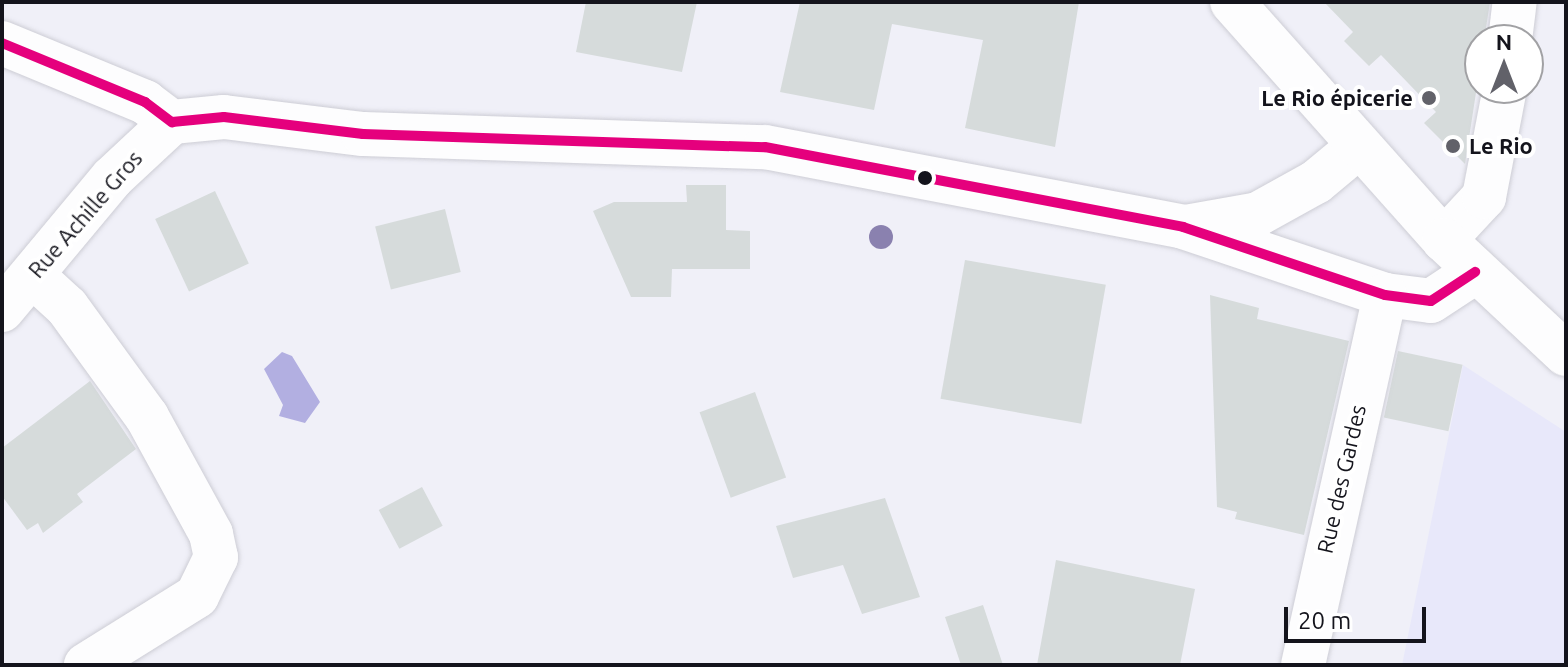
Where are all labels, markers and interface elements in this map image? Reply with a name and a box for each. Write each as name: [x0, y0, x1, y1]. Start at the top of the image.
north arrow: [1464, 24, 1544, 104]
text: N: [1496, 29, 1512, 54]
place label: Le Rio épicerie: [1261, 85, 1413, 111]
marker: Le Rio épicerie: [1420, 89, 1438, 107]
place label: Le Rio: [1469, 133, 1533, 159]
marker: Le Rio: [1444, 137, 1462, 155]
street label: Rue Achille Gros: [23, 145, 147, 283]
unlabelled marker: [917, 170, 933, 186]
street label: Rue des Gardes: [1311, 402, 1371, 556]
scale bar: [1288, 591, 1430, 641]
text: 20 m: [1298, 607, 1351, 634]

